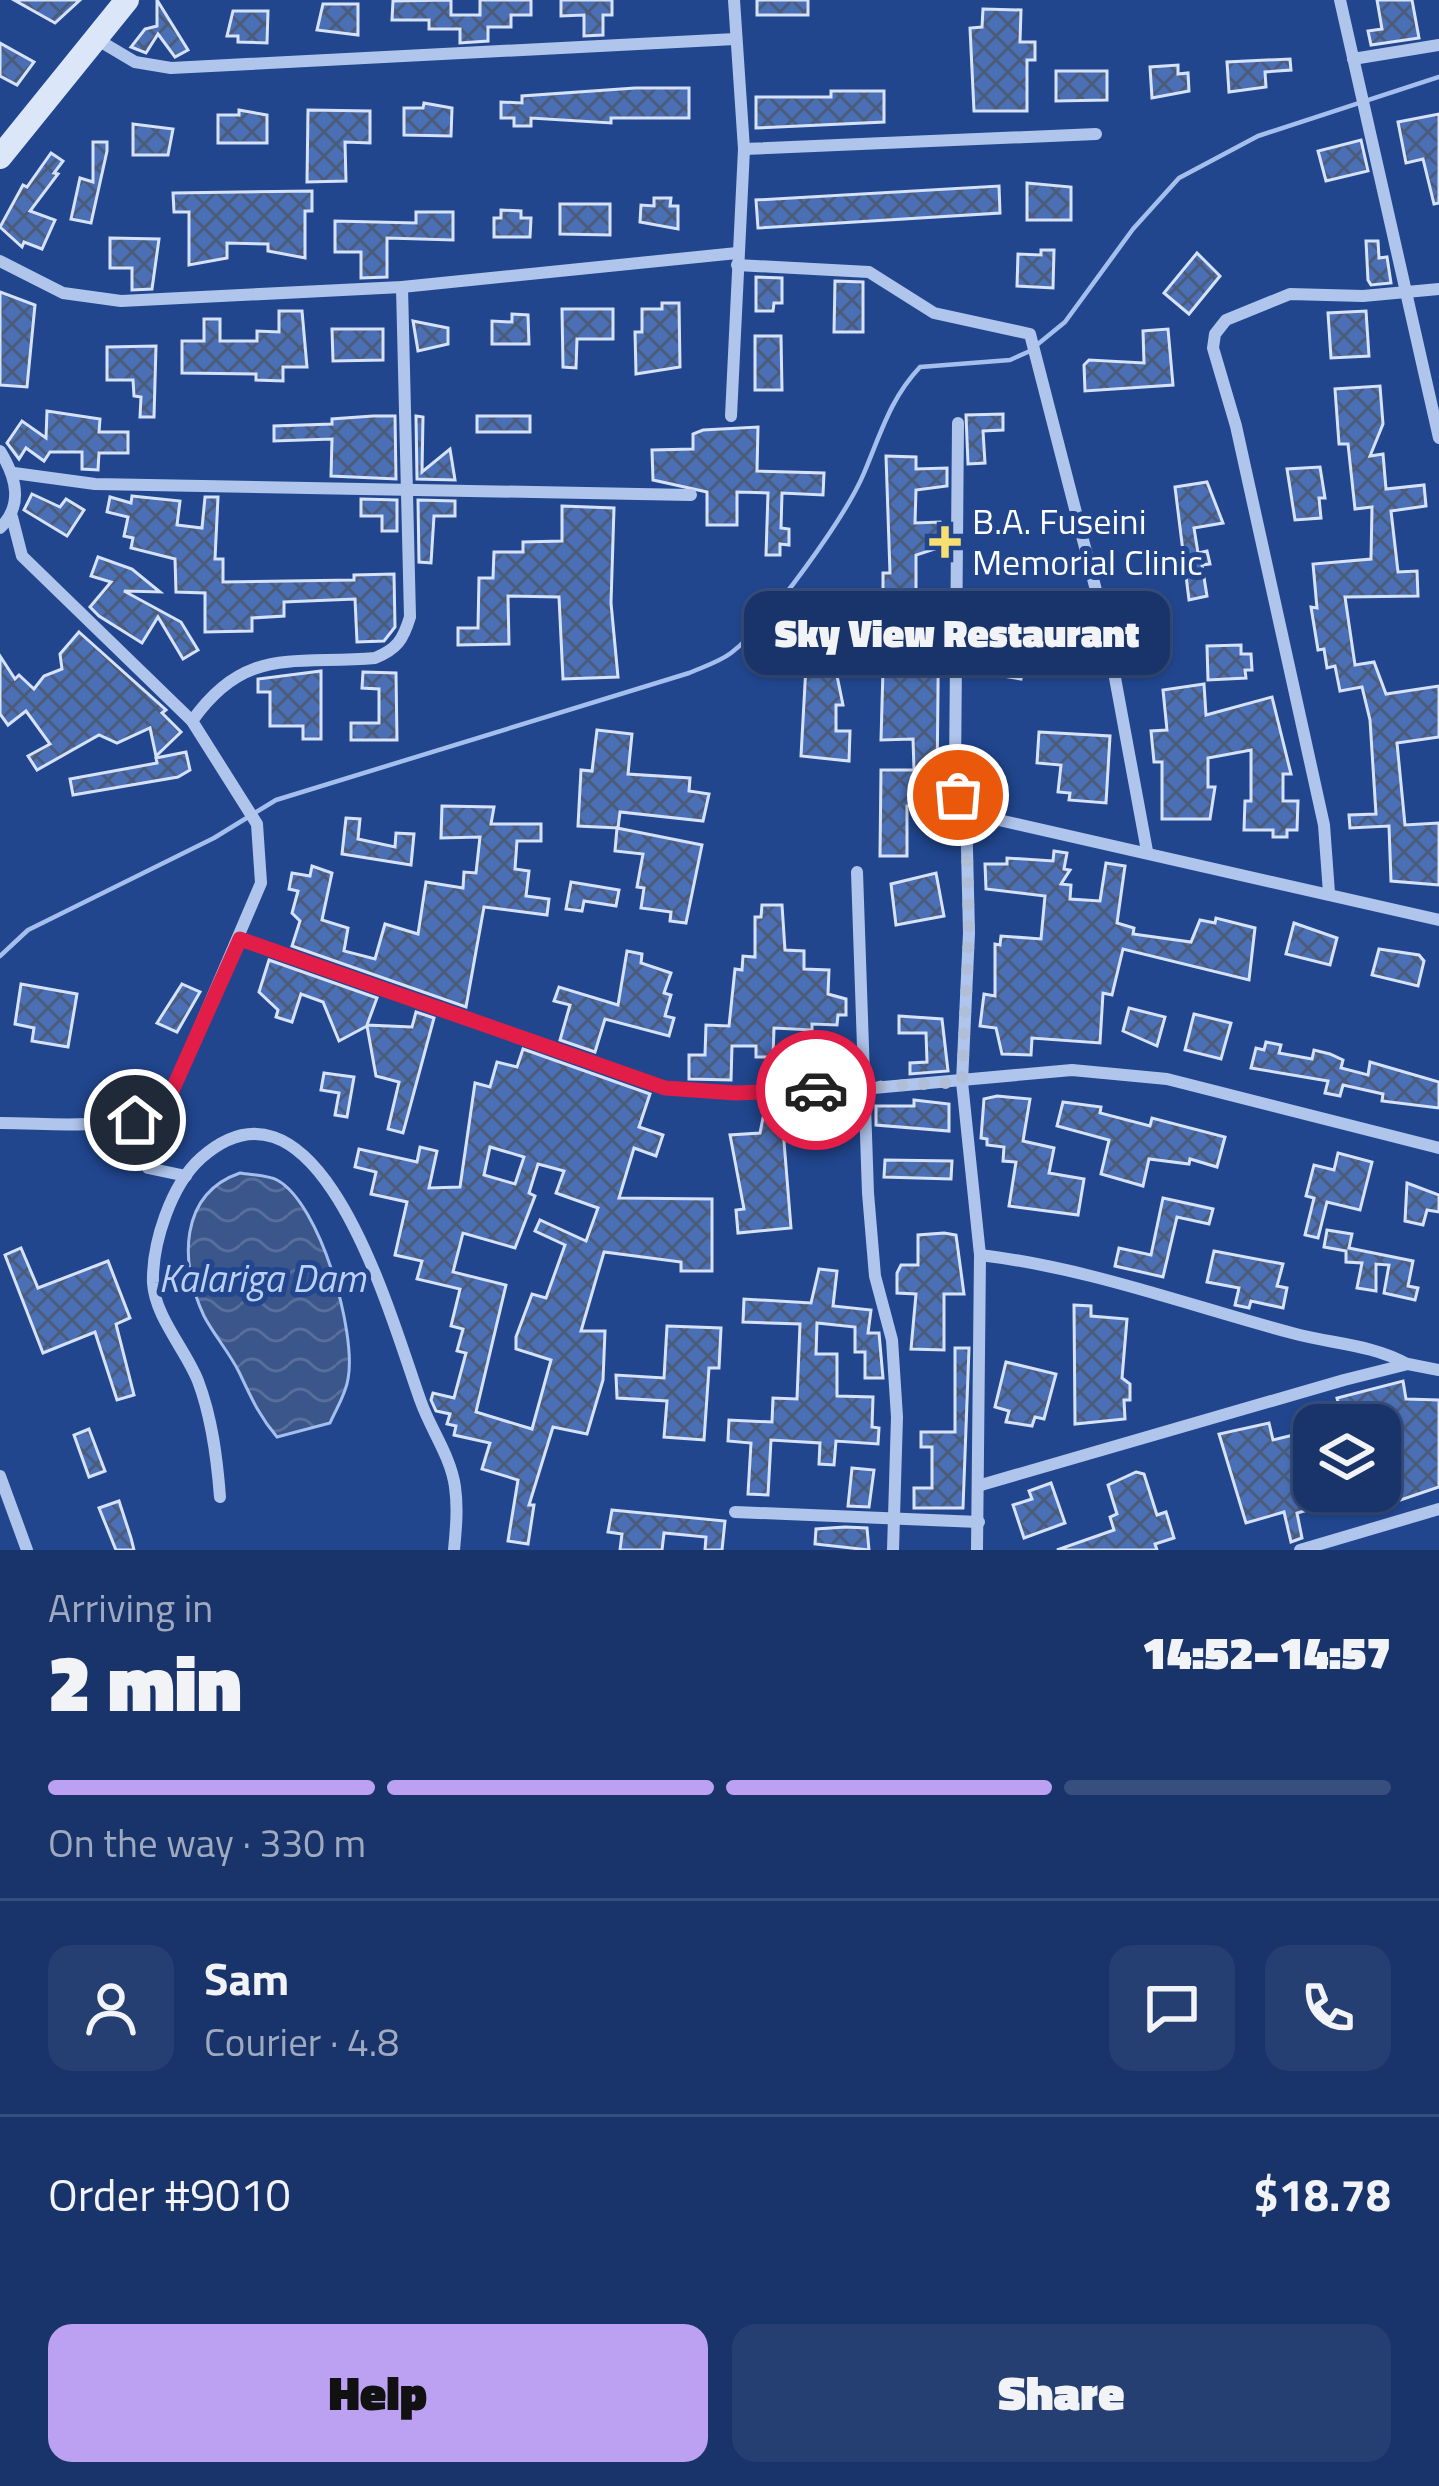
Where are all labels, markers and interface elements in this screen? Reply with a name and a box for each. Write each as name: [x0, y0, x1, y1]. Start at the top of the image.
place label: B.A. Fuseini Memorial Clinic: [972, 493, 1203, 589]
marker: B.A. Fuseini Memorial Clinic: [929, 526, 961, 558]
callout: Sky View Restaurant: [745, 591, 1171, 675]
text: Sky View Restaurant: [775, 603, 1139, 662]
pin: [907, 744, 1009, 846]
icon: bag: [925, 762, 991, 828]
courier: [756, 1030, 876, 1150]
icon: car: [783, 1057, 849, 1123]
pin: [84, 1069, 186, 1171]
icon: home: [102, 1087, 168, 1153]
water label: Kalariga Dam: [158, 1248, 366, 1307]
map controls: [1293, 1404, 1401, 1512]
button: layers: [1293, 1404, 1401, 1512]
text: Arriving in: [48, 1578, 213, 1637]
text: 14:52–14:57: [1142, 1618, 1391, 1686]
text: 2 min: [48, 1623, 242, 1741]
text: On the way · 330 m: [48, 1813, 366, 1872]
text: Sam: [204, 1944, 289, 2012]
button: person: [48, 1945, 174, 2071]
button: chat: [1109, 1945, 1235, 2071]
button: phone: [1265, 1945, 1391, 2071]
text: Courier · 4.8: [204, 2012, 399, 2071]
text: Order #9010: [48, 2160, 291, 2228]
text: $18.78: [1253, 2160, 1391, 2228]
button: Help: [48, 2324, 708, 2462]
button: Share: [732, 2324, 1391, 2462]

